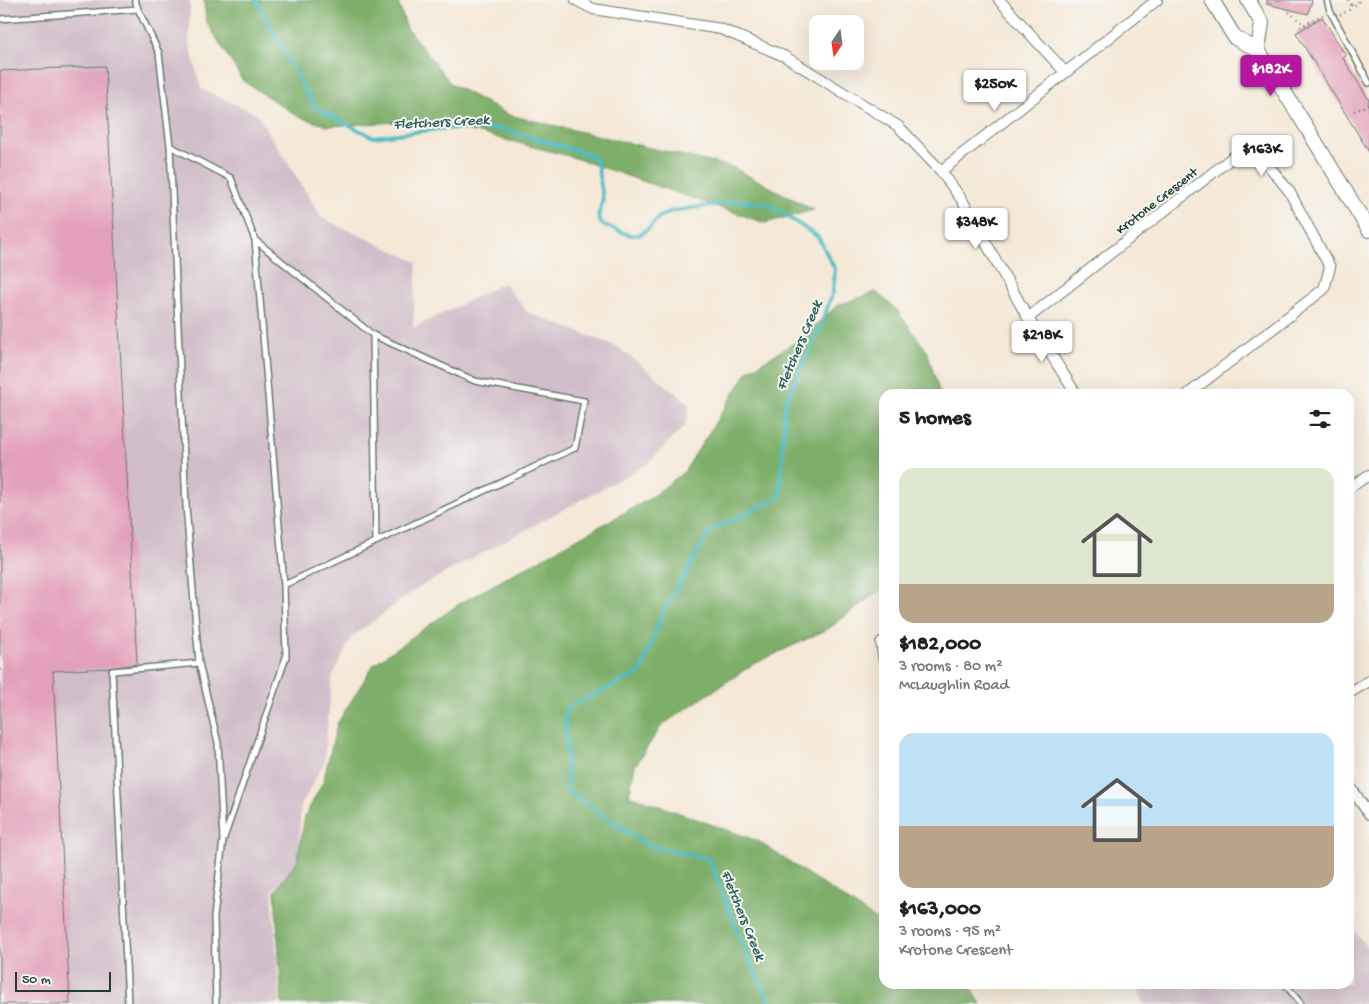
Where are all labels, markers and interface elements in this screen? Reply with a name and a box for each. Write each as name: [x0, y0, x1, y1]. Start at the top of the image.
north arrow: [809, 15, 864, 70]
map controls: [809, 15, 864, 70]
pin: $182K: [1236, 54, 1306, 97]
text: $182K: [1251, 61, 1291, 80]
pin: $250K: [960, 70, 1030, 112]
text: $250K: [974, 76, 1016, 95]
water label: Fletchers Creek: [393, 111, 491, 134]
pin: $163K: [1227, 134, 1297, 177]
text: $163K: [1243, 141, 1281, 160]
street label: Krotone Crescent: [1113, 164, 1203, 239]
pin: $348K: [941, 208, 1011, 250]
text: $348K: [956, 214, 996, 233]
water label: Fletchers Creek: [773, 297, 827, 393]
pin: $218K: [1007, 320, 1077, 363]
text: $218K: [1022, 327, 1062, 346]
icon: filters: [1306, 405, 1334, 433]
text: 5 homes: [899, 407, 971, 432]
icon: home: [1072, 500, 1162, 590]
text: $182,000: [899, 633, 981, 658]
text: 3 rooms · 80 m²: [899, 658, 1003, 677]
text: McLaughlin Road: [899, 677, 1009, 696]
icon: home: [1072, 765, 1162, 855]
water label: Fletchers Creek: [716, 868, 769, 965]
text: $163,000: [899, 898, 981, 923]
text: 3 rooms · 95 m²: [899, 923, 1001, 942]
text: Krotone Crescent: [899, 942, 1013, 961]
scale bar: [15, 969, 111, 992]
text: 50 m: [22, 972, 51, 989]

